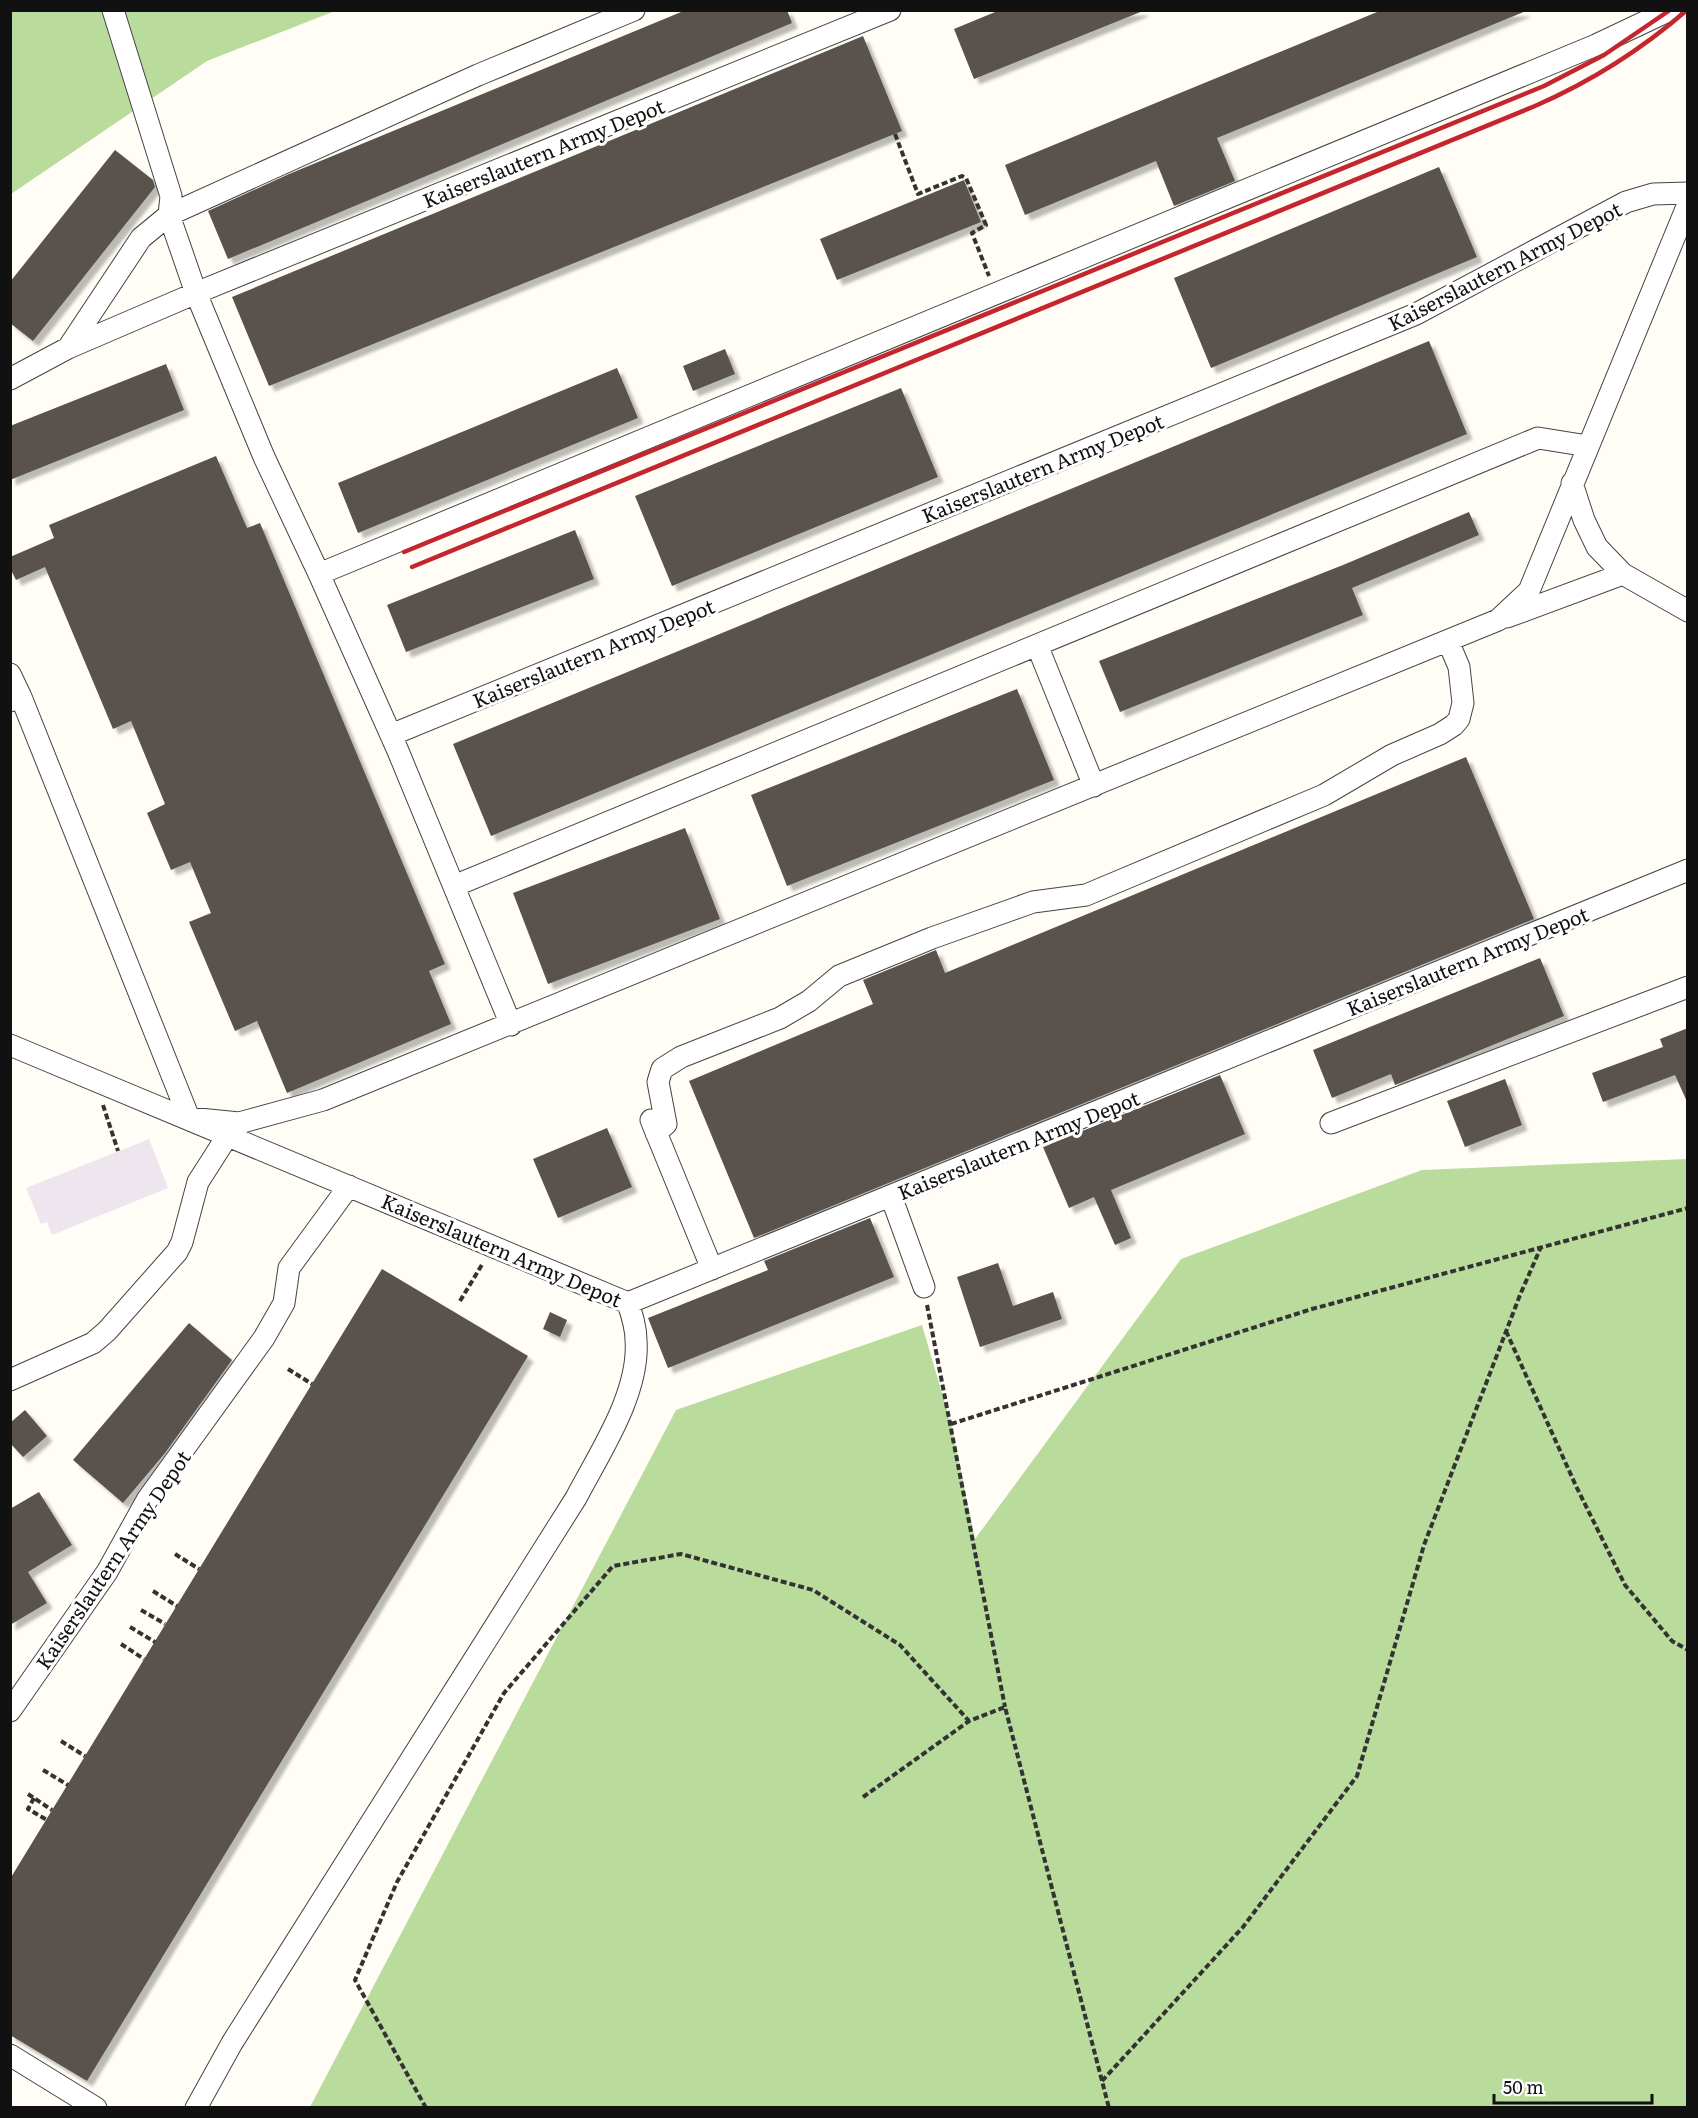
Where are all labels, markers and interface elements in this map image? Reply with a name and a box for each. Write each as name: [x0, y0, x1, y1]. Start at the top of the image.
street label: Kaiserslautern Army Depot: [417, 90, 669, 214]
street label: Kaiserslautern Army Depot: [1382, 193, 1626, 337]
street label: Kaiserslautern Army Depot: [916, 405, 1168, 529]
street label: Kaiserslautern Army Depot: [467, 590, 719, 714]
street label: Kaiserslautern Army Depot: [1341, 898, 1593, 1022]
street label: Kaiserslautern Army Depot: [892, 1082, 1144, 1206]
street label: Kaiserslautern Army Depot: [377, 1185, 627, 1313]
street label: Kaiserslautern Army Depot: [27, 1443, 197, 1675]
scale bar: [1494, 2067, 1652, 2105]
text: 50 m: [1503, 2073, 1544, 2100]

